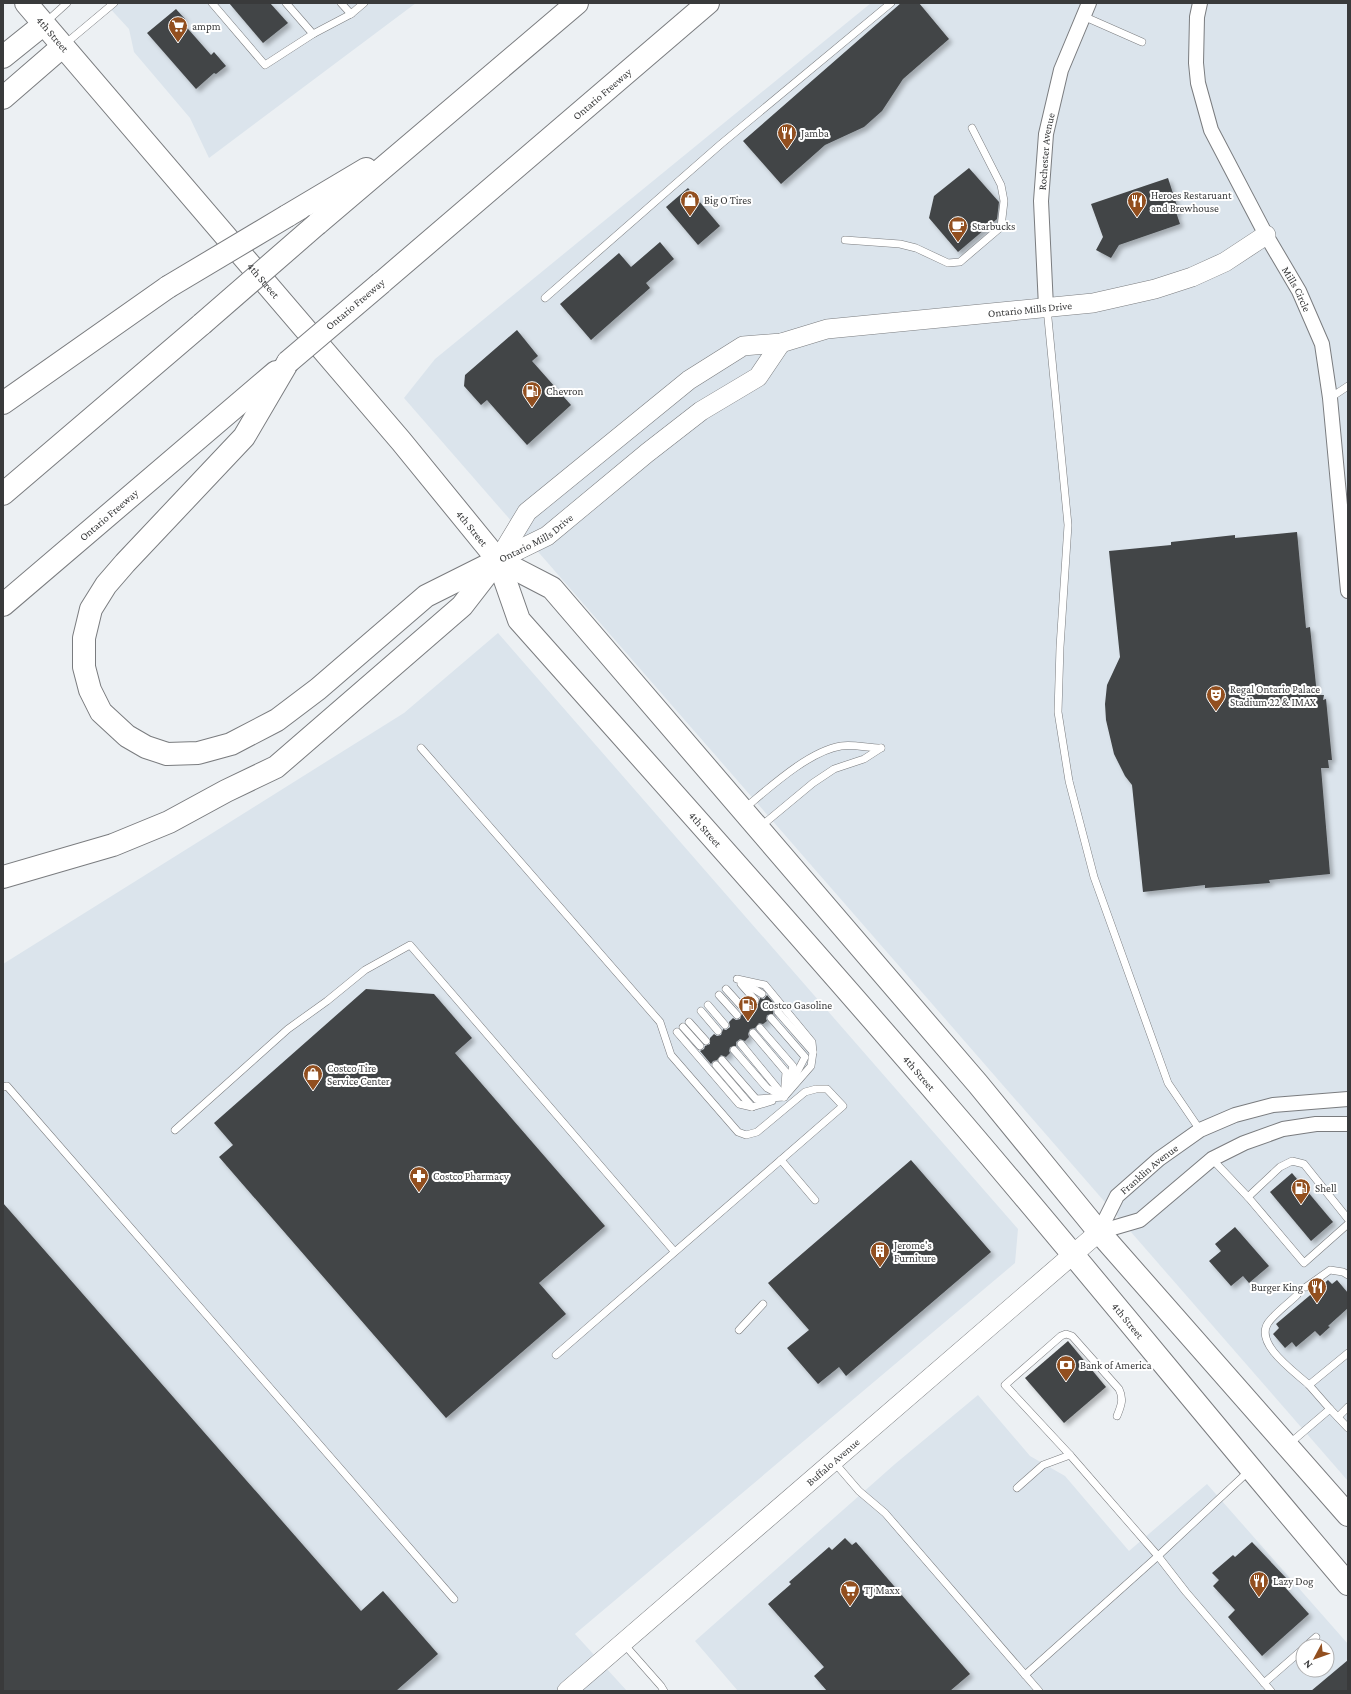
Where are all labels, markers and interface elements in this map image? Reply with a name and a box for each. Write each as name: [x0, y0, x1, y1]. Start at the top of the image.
street label: 4th Street: [34, 14, 71, 55]
supermarket icon: ampm: [167, 15, 189, 43]
place label: ampm: [192, 20, 221, 33]
street label: Ontario Freeway: [570, 65, 635, 122]
street label: Rochester Avenue: [1036, 111, 1057, 191]
restaurant icon: Jamba: [776, 122, 798, 150]
place label: Jamba: [800, 127, 829, 140]
shop icon: Big O Tires: [679, 189, 701, 217]
place label: Heroes Restaruant and Brewhouse: [1151, 189, 1232, 214]
restaurant icon: Heroes Restaruant and Brewhouse: [1126, 190, 1148, 218]
place label: Big O Tires: [704, 194, 751, 207]
cafe icon: Starbucks: [947, 215, 969, 243]
place label: Starbucks: [972, 220, 1015, 232]
street label: 4th Street: [245, 260, 282, 301]
street label: Mills Circle: [1280, 264, 1313, 314]
street label: Ontario Freeway: [323, 275, 388, 333]
street label: Ontario Mills Drive: [987, 299, 1073, 319]
fuel station icon: Chevron: [521, 380, 543, 408]
place label: Chevron: [546, 385, 583, 397]
street label: Ontario Freeway: [77, 486, 142, 543]
street label: 4th Street: [454, 508, 491, 549]
street label: Ontario Mills Drive: [497, 511, 575, 565]
place label: Regal Ontario Palace Stadium 22 & IMAX: [1230, 683, 1320, 708]
theatre icon: Regal Ontario Palace Stadium 22 & IMAX: [1205, 684, 1227, 712]
street label: 4th Street: [687, 809, 724, 850]
fuel station icon: Costco Gasoline: [737, 994, 759, 1022]
place label: Costco Gasoline: [762, 999, 832, 1011]
street label: 4th Street: [900, 1053, 938, 1093]
place label: Costco Tire Service Center: [327, 1062, 390, 1087]
shop icon: Costco Tire Service Center: [302, 1063, 324, 1091]
street label: Franklin Avenue: [1118, 1142, 1180, 1197]
pharmacy icon: Costco Pharmacy: [408, 1165, 430, 1193]
place label: Costco Pharmacy: [433, 1170, 510, 1183]
fuel station icon: Shell: [1290, 1177, 1312, 1205]
place label: Shell: [1315, 1182, 1337, 1194]
place label: Jerome's Furniture: [893, 1239, 936, 1264]
building icon: Jerome's Furniture: [869, 1240, 891, 1268]
restaurant icon: Burger King: [1306, 1276, 1328, 1304]
place label: Burger King: [1251, 1281, 1304, 1294]
street label: 4th Street: [1110, 1300, 1147, 1341]
bank icon: Bank of America: [1055, 1354, 1077, 1382]
place label: Bank of America: [1080, 1359, 1151, 1371]
street label: Buffalo Avenue: [804, 1435, 862, 1488]
restaurant icon: Lazy Dog: [1248, 1570, 1270, 1598]
place label: Lazy Dog: [1273, 1575, 1314, 1588]
supermarket icon: TJ Maxx: [839, 1579, 861, 1607]
place label: TJ Maxx: [864, 1584, 900, 1597]
north arrow: [1295, 1638, 1335, 1678]
text: N: [1300, 1657, 1314, 1671]

